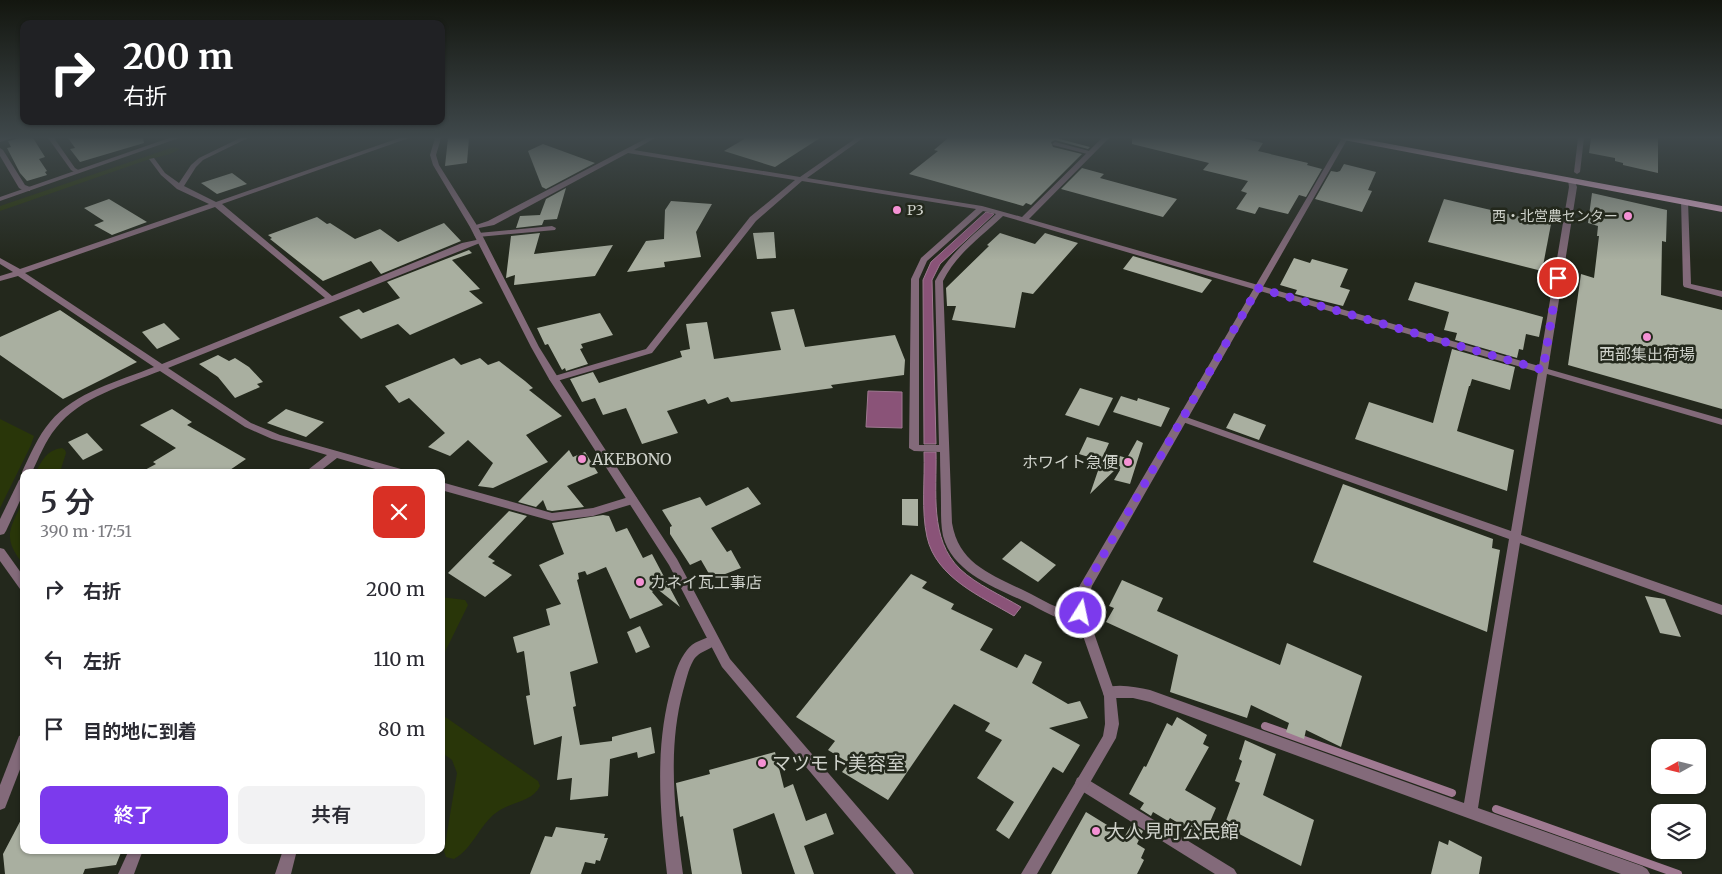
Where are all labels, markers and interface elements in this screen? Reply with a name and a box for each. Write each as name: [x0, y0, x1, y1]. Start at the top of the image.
text: 200 m: [123, 35, 233, 79]
icon: right: [40, 40, 105, 105]
text: 右折: [123, 82, 167, 110]
place label: P3: [907, 201, 924, 219]
marker: P3: [891, 204, 903, 216]
place label: 西・北営農センター: [1492, 207, 1618, 225]
marker: 西・北営農センター: [1622, 210, 1634, 222]
pin: [1537, 257, 1579, 299]
icon: arrive: [1544, 264, 1572, 292]
marker: 西部集出荷場: [1641, 331, 1653, 343]
place label: 西部集出荷場: [1599, 344, 1695, 364]
place label: AKEBONO: [591, 449, 672, 469]
place label: ホワイト急便: [1022, 452, 1118, 472]
marker: AKEBONO: [576, 453, 588, 465]
marker: ホワイト急便: [1122, 456, 1134, 468]
text: 5 分: [40, 483, 95, 521]
button: close: [373, 486, 425, 538]
text: 390 m · 17:51: [40, 521, 132, 541]
place label: カネイ瓦工事店: [650, 572, 762, 592]
icon: right: [40, 575, 68, 603]
marker: カネイ瓦工事店: [634, 576, 646, 588]
text: 200 m: [366, 577, 425, 601]
text: 右折: [83, 579, 121, 603]
position arrow: [1054, 586, 1106, 638]
icon: left: [40, 645, 68, 673]
text: 110 m: [374, 647, 425, 671]
text: 左折: [83, 649, 121, 673]
icon: arrive: [40, 715, 68, 743]
text: 80 m: [378, 717, 425, 741]
text: 目的地に到着: [83, 719, 197, 743]
north arrow: [1651, 739, 1706, 794]
map controls: [1651, 739, 1706, 859]
place label: マツモト美容室: [772, 751, 905, 775]
marker: マツモト美容室: [756, 757, 768, 769]
button: 終了: [40, 786, 228, 844]
button: 共有: [238, 786, 425, 844]
button: layers: [1651, 804, 1706, 859]
place label: 大人見町公民館: [1106, 819, 1239, 843]
marker: 大人見町公民館: [1090, 825, 1102, 837]

